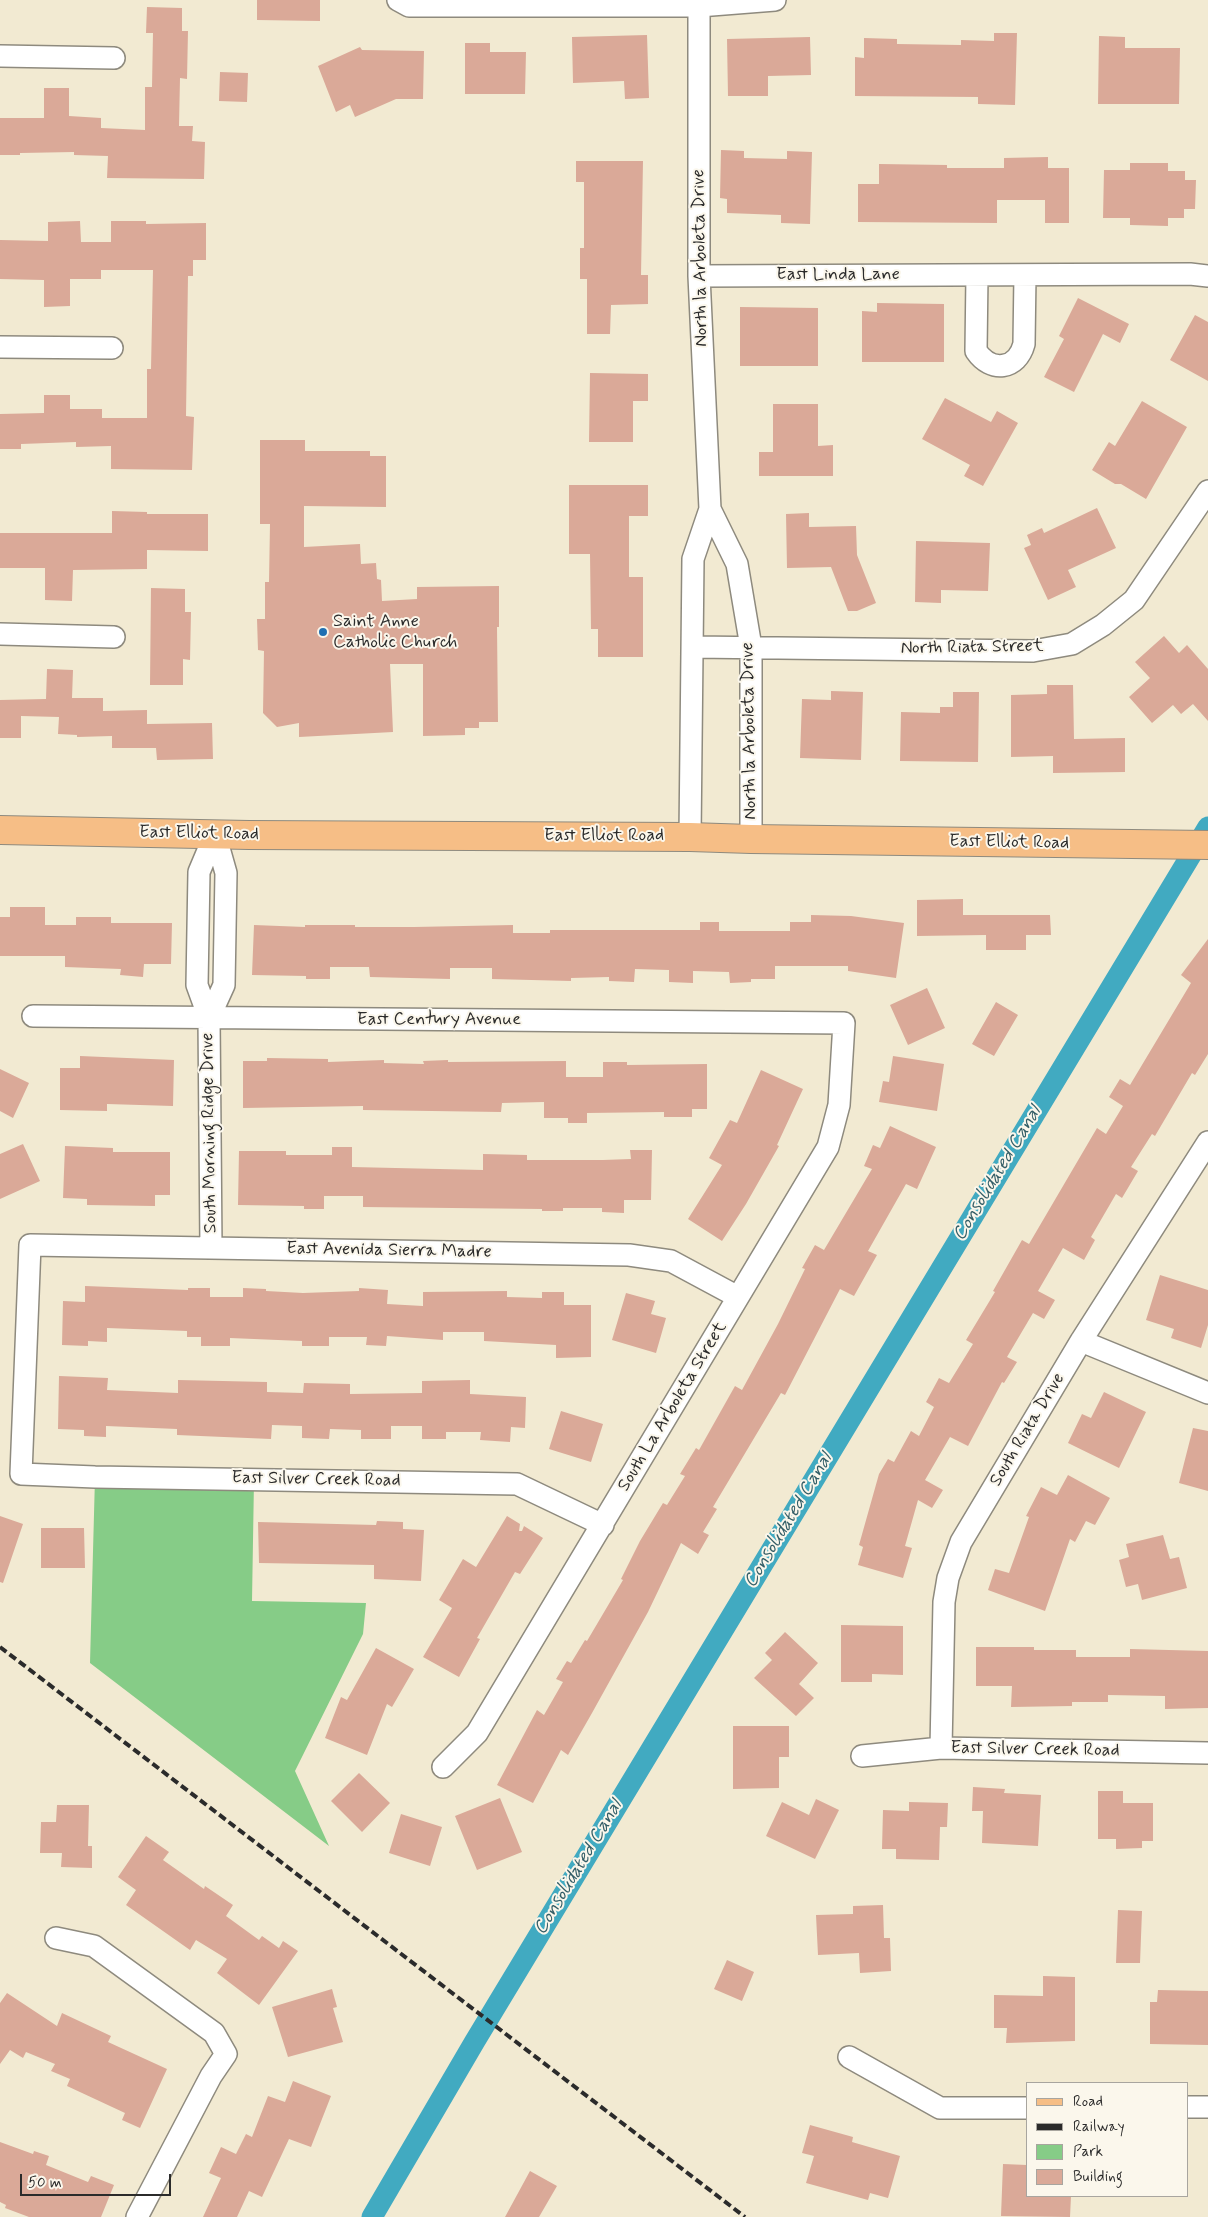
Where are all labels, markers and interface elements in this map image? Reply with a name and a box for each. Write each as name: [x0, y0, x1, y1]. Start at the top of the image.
street label: North la Arboleta Drive: [689, 169, 713, 347]
street label: East Linda Lane: [776, 264, 900, 286]
place label: Saint Anne Catholic Church: [333, 611, 458, 654]
marker: Saint Anne Catholic Church: [317, 626, 329, 638]
street label: North Riata Street: [900, 636, 1044, 660]
street label: North la Arboleta Drive: [738, 642, 762, 820]
street label: East Elliot Road: [139, 822, 259, 846]
street label: East Elliot Road: [544, 825, 664, 847]
street label: East Elliot Road: [949, 831, 1069, 855]
street label: East Century Avenue: [357, 1009, 521, 1031]
street label: South Morning Ridge Drive: [197, 1033, 223, 1233]
water label: Consolidated Canal: [949, 1103, 1047, 1245]
street label: East Avenida Sierra Madre: [286, 1238, 492, 1264]
street label: South La Arboleta Street: [614, 1318, 732, 1496]
street label: South Riata Drive: [986, 1369, 1070, 1491]
water label: Consolidated Canal: [740, 1450, 838, 1592]
street label: East Silver Creek Road: [231, 1468, 401, 1492]
street label: East Silver Creek Road: [950, 1738, 1120, 1762]
water label: Consolidated Canal: [530, 1797, 628, 1939]
legend: [1026, 2082, 1188, 2197]
text: Road: [1073, 2092, 1103, 2112]
text: Railway: [1073, 2117, 1125, 2137]
text: Park: [1073, 2142, 1103, 2162]
scale bar: [22, 2164, 174, 2196]
text: Building: [1073, 2167, 1123, 2187]
text: 50 m: [28, 2173, 62, 2193]

